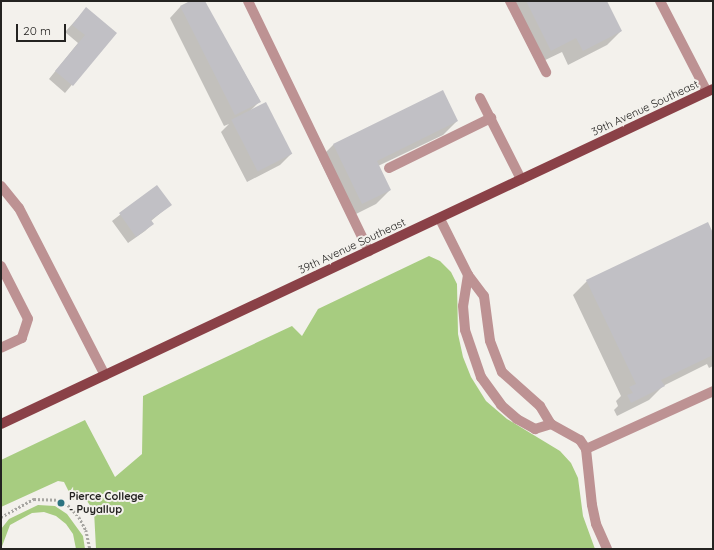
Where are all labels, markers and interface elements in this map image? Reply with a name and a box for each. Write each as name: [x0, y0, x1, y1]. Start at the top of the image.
scale bar: [18, 16, 68, 42]
text: 20 m: [23, 23, 51, 38]
street label: 39th Avenue Southeast: [589, 77, 701, 139]
street label: 39th Avenue Southeast: [296, 215, 408, 277]
place label: Pierce College - Puyallup: [69, 490, 144, 516]
marker: Pierce College - Puyallup: [56, 498, 66, 508]

